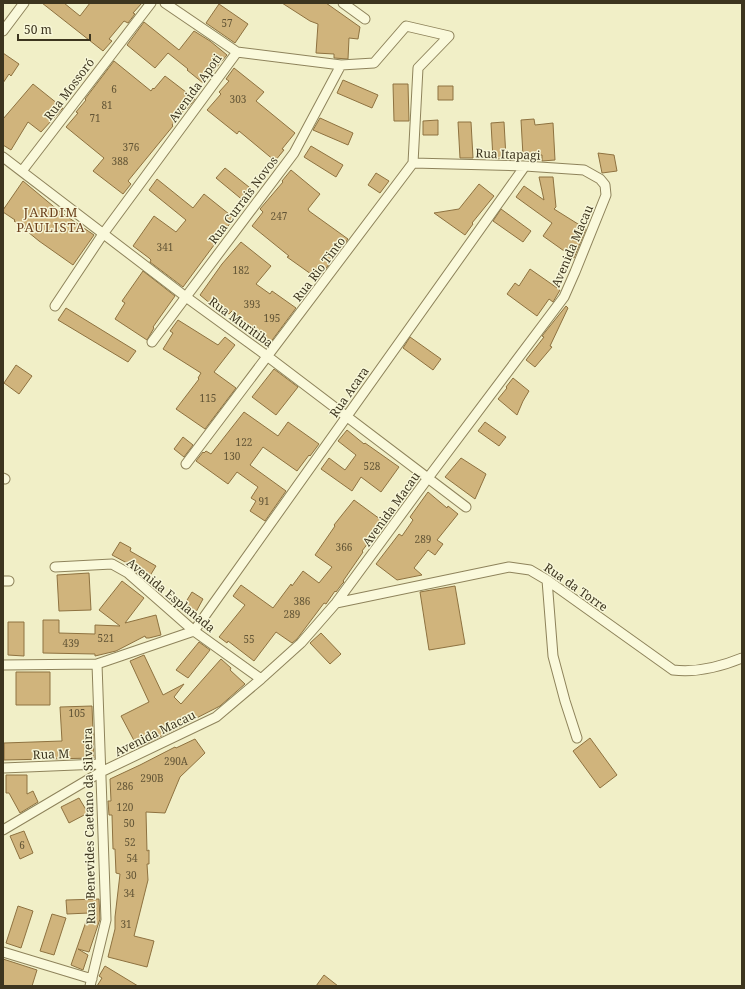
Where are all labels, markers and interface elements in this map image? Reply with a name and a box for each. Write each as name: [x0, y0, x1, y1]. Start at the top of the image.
scale bar: [18, 16, 90, 42]
house number: 57: [221, 16, 233, 30]
text: 50 m: [24, 21, 52, 38]
street label: Avenida Apoti: [164, 50, 226, 126]
street label: Rua Mossoró: [40, 54, 98, 124]
house number: 6: [111, 82, 117, 96]
house number: 303: [230, 92, 247, 106]
house number: 81: [101, 98, 113, 112]
house number: 71: [89, 111, 101, 125]
house number: 376: [123, 140, 140, 154]
street label: Rua Itapagi: [475, 144, 541, 164]
street label: Rua Currais Novos: [204, 153, 282, 247]
house number: 388: [112, 154, 129, 168]
street label: Avenida Macau: [547, 202, 597, 290]
district label: JARDIM PAULISTA: [16, 203, 86, 236]
house number: 247: [271, 209, 288, 223]
street label: Rua Rio Tinto: [289, 233, 349, 305]
house number: 341: [157, 240, 173, 254]
house number: 182: [233, 263, 249, 277]
street label: Rua Muritiba: [205, 293, 277, 351]
house number: 393: [244, 297, 261, 311]
house number: 195: [264, 311, 280, 325]
street label: Rua Acara: [325, 363, 373, 421]
house number: 115: [200, 391, 216, 405]
house number: 122: [236, 435, 252, 449]
house number: 130: [224, 449, 241, 463]
house number: 528: [364, 459, 381, 473]
street label: Avenida Macau: [358, 468, 424, 550]
house number: 91: [258, 494, 270, 508]
house number: 289: [415, 532, 431, 546]
house number: 366: [336, 540, 353, 554]
street label: Avenida Esplanada: [123, 554, 219, 636]
street label: Rua da Torre: [541, 559, 611, 615]
house number: 386: [294, 594, 311, 608]
house number: 289: [284, 607, 300, 621]
house number: 521: [98, 631, 114, 645]
house number: 55: [243, 632, 255, 646]
house number: 439: [63, 636, 79, 650]
house number: 105: [69, 706, 85, 720]
street label: Avenida Macau: [112, 706, 199, 760]
street label: Rua Benevides Caetano da Silveira: [79, 727, 99, 925]
street label: Rua M: [32, 745, 70, 763]
house number: 290A: [164, 754, 189, 768]
house number: 290B: [140, 771, 164, 785]
house number: 286: [117, 779, 134, 793]
house number: 120: [117, 800, 134, 814]
house number: 50: [123, 816, 135, 830]
house number: 52: [124, 835, 136, 849]
house number: 6: [19, 838, 25, 852]
house number: 54: [126, 851, 138, 865]
house number: 30: [125, 868, 137, 882]
house number: 34: [123, 886, 135, 900]
house number: 31: [120, 917, 132, 931]

